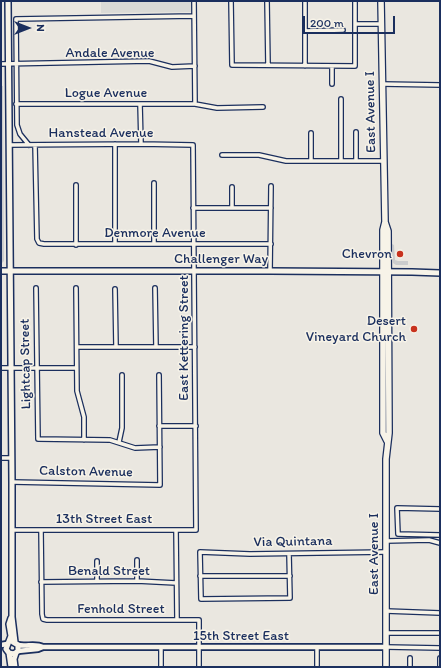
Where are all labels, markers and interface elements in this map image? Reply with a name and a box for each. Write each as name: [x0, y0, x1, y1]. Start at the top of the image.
north arrow: [8, 8, 48, 48]
scale bar: [305, 8, 397, 34]
text: 200 m: [310, 16, 344, 30]
text: N: [34, 24, 47, 32]
street label: Andale Avenue: [65, 45, 155, 61]
street label: East Avenue I: [362, 71, 380, 153]
street label: Logue Avenue: [65, 85, 147, 101]
street label: Hanstead Avenue: [49, 125, 153, 141]
street label: Denmore Avenue: [104, 225, 206, 241]
place label: Chevron: [342, 246, 392, 262]
marker: Chevron: [395, 249, 405, 259]
street label: Challenger Way: [174, 251, 268, 267]
street label: East Kettering Street: [176, 275, 192, 401]
place label: Desert Vineyard Church: [306, 313, 406, 346]
street label: Lightcap Street: [17, 318, 35, 410]
marker: Desert Vineyard Church: [409, 324, 419, 334]
street label: Calston Avenue: [39, 463, 133, 481]
street label: 13th Street East: [56, 511, 152, 527]
street label: East Avenue I: [366, 513, 382, 595]
street label: Via Quintana: [253, 533, 333, 551]
street label: Benald Street: [68, 563, 150, 579]
street label: Fenhold Street: [77, 601, 165, 617]
street label: 15th Street East: [193, 628, 289, 644]

